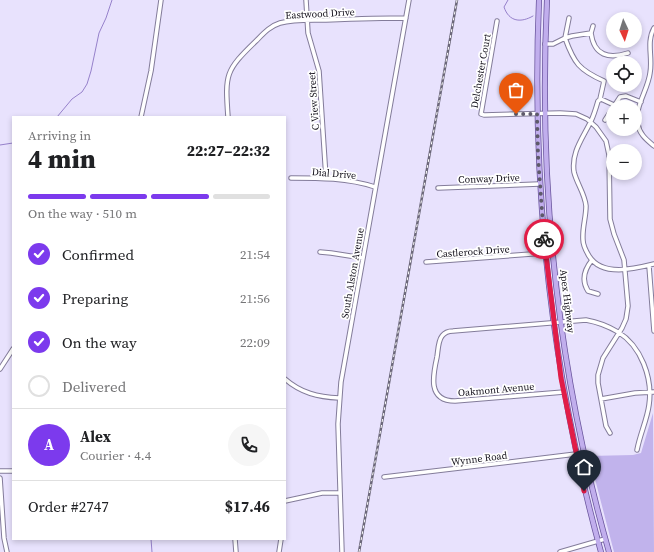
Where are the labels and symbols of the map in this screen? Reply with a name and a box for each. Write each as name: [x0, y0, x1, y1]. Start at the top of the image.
street label: Eastwood Drive: [285, 5, 355, 22]
north arrow: [606, 12, 642, 48]
street label: Delchester Court: [468, 32, 494, 109]
street label: C View Street: [305, 71, 322, 131]
pin: [499, 73, 533, 114]
street label: Dial Drive: [311, 165, 357, 182]
street label: Conway Drive: [458, 171, 520, 186]
courier: [524, 219, 564, 259]
street label: South Alston Avenue: [338, 227, 367, 319]
street label: Castlerock Drive: [436, 242, 510, 261]
street label: Apex Highway: [557, 268, 578, 335]
street label: Oakmont Avenue: [457, 380, 535, 399]
street label: Wynne Road: [450, 449, 508, 468]
pin: [567, 450, 601, 491]

